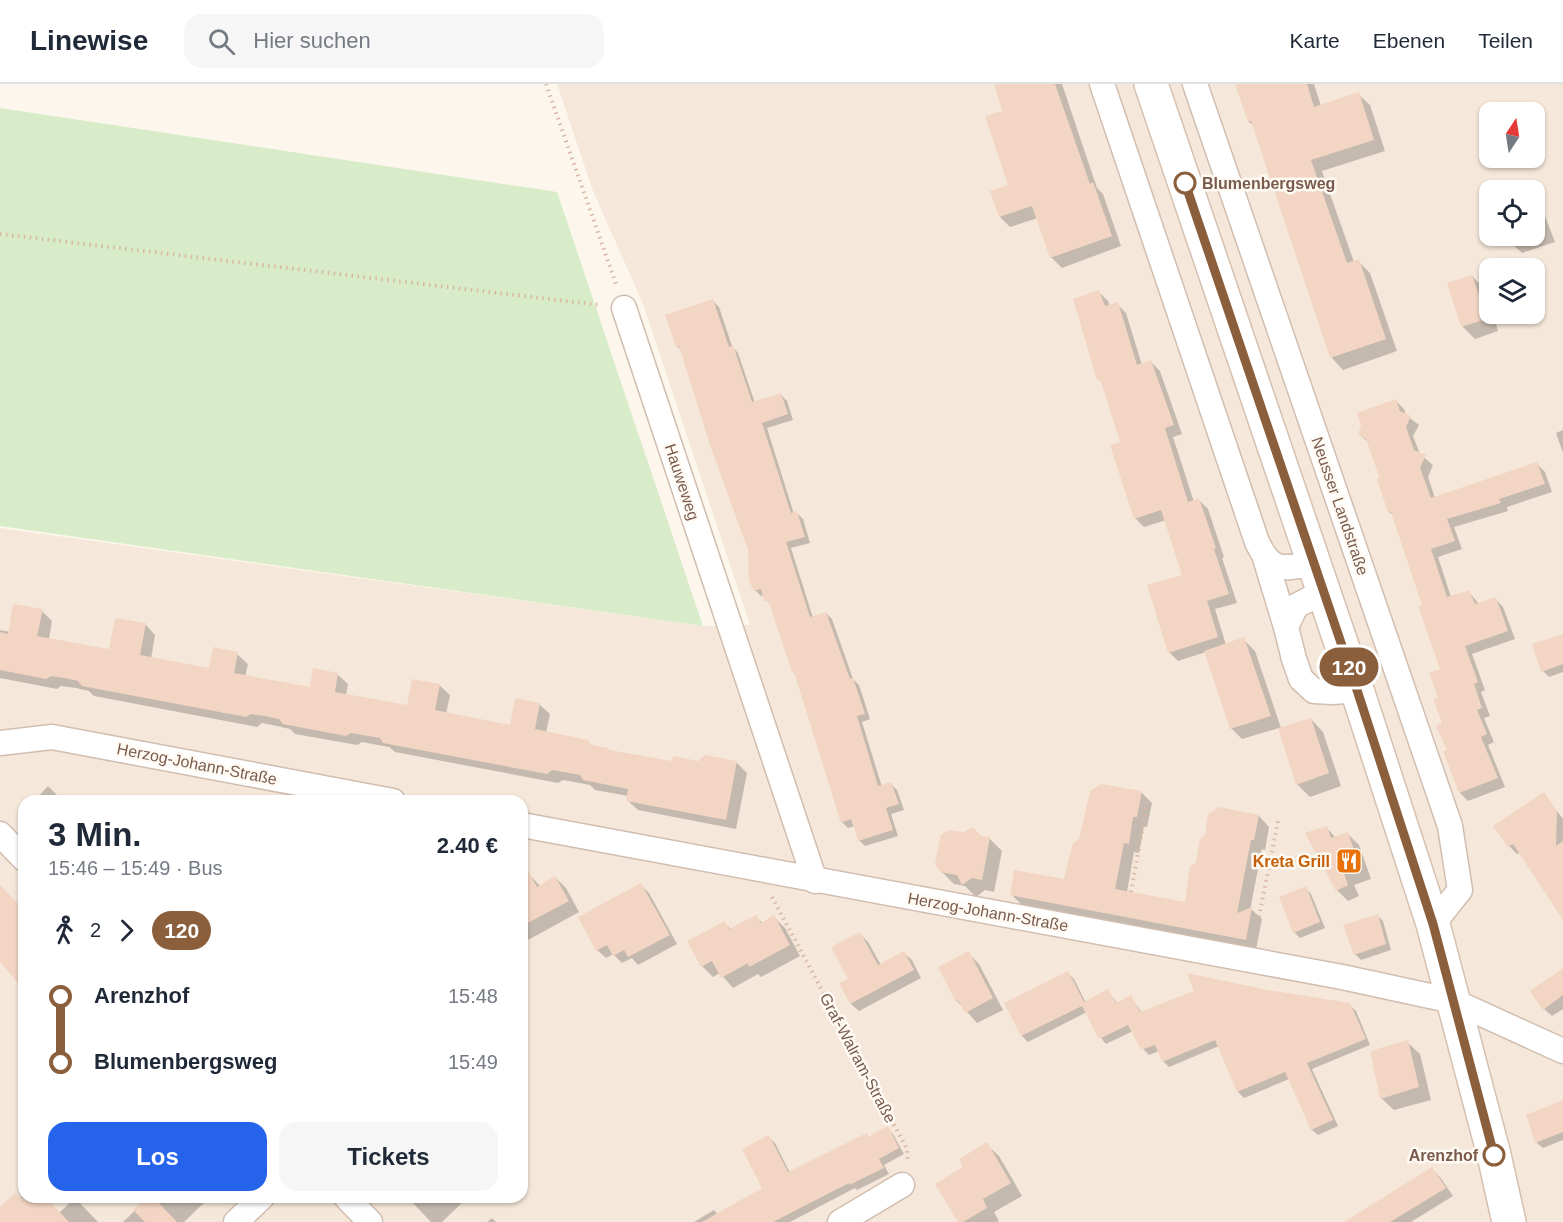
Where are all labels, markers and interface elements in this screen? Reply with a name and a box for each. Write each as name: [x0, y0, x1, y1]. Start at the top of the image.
search box: [184, 14, 604, 68]
text: Linewise: [30, 25, 148, 56]
icon: search: [205, 25, 238, 58]
text: Hier suchen: [253, 28, 371, 53]
text: Karte: [1290, 29, 1340, 52]
text: Ebenen: [1373, 29, 1445, 52]
text: Teilen: [1478, 29, 1533, 52]
north arrow: [1479, 102, 1545, 168]
map controls: [1479, 102, 1545, 324]
marker: Blumenbergsweg: [1174, 172, 1196, 194]
place label: Blumenbergsweg: [1202, 175, 1335, 192]
button: locate: [1479, 180, 1545, 246]
button: layers: [1479, 258, 1545, 324]
street label: Neusser Landstraße: [1308, 435, 1372, 577]
street label: Hauweweg: [662, 442, 702, 522]
line badge: 120: [1314, 648, 1384, 686]
text: 120: [1331, 656, 1367, 679]
street label: Herzog-Johann-Straße: [115, 740, 279, 788]
text: 3 Min.: [48, 816, 142, 853]
text: 2.40 €: [437, 833, 498, 858]
restaurant icon: Kreta Grill: [1334, 846, 1364, 876]
place label: Kreta Grill: [1253, 853, 1330, 870]
text: 15:46 – 15:49 · Bus: [48, 857, 223, 879]
street label: Herzog-Johann-Straße: [906, 889, 1070, 935]
icon: walk: [48, 914, 81, 947]
icon: forward: [110, 914, 143, 947]
text: 2: [90, 919, 101, 941]
text: 120: [164, 919, 199, 942]
text: Arenzhof: [94, 983, 189, 1008]
text: 15:48: [448, 985, 498, 1007]
street label: Graf-Walram-Straße: [817, 990, 899, 1126]
text: Blumenbergsweg: [94, 1049, 277, 1074]
text: 15:49: [448, 1051, 498, 1073]
button: Los: [48, 1122, 267, 1191]
button: Tickets: [279, 1122, 498, 1191]
marker: Arenzhof: [1483, 1144, 1505, 1166]
place label: Arenzhof: [1409, 1147, 1479, 1164]

